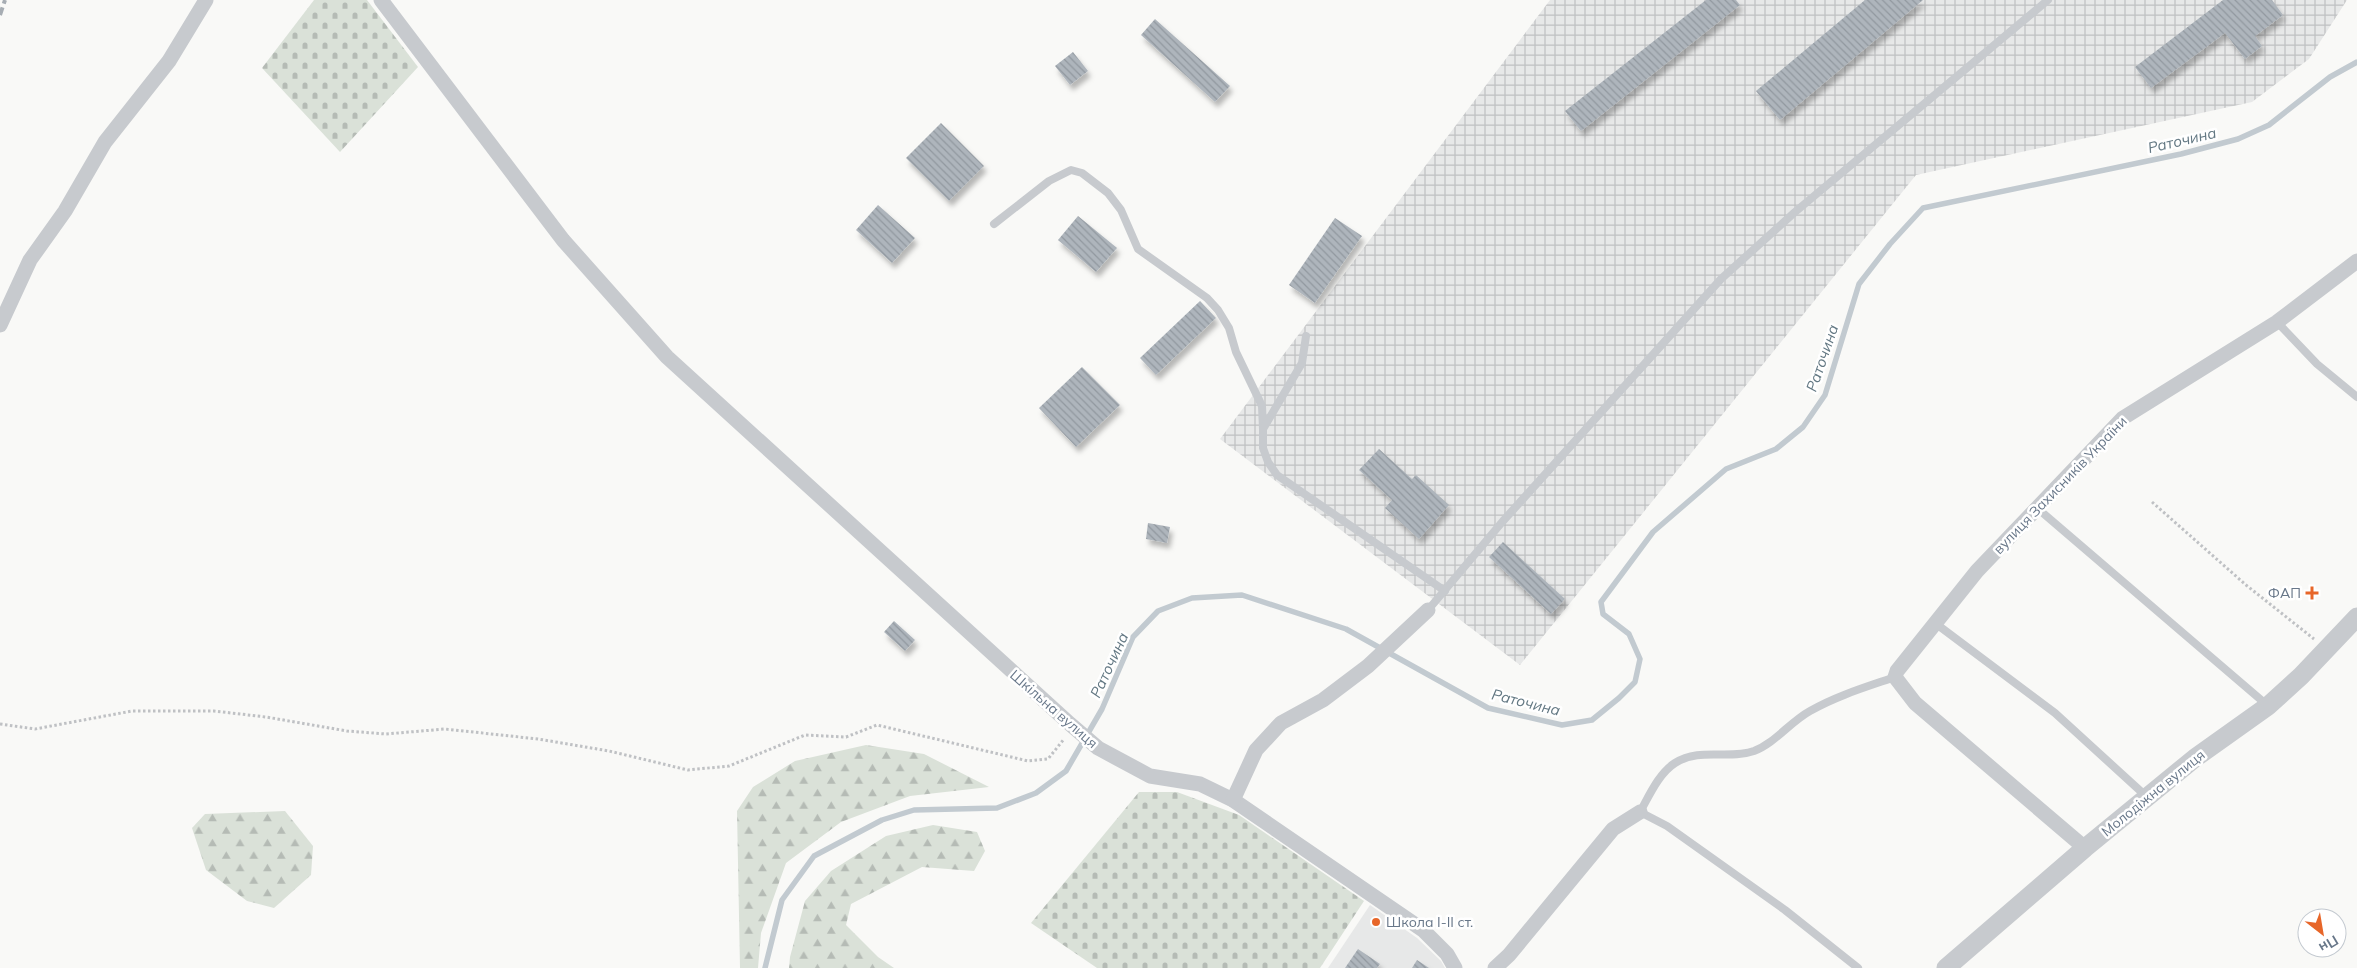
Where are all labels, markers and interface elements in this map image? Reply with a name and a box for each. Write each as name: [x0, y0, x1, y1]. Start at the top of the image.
water label: Раточина: [2146, 123, 2218, 157]
water label: Раточина: [1802, 322, 1842, 394]
street label: вулиця Захисників України: [1989, 412, 2131, 558]
place label: ФАП: [2268, 584, 2301, 602]
marker: ФАП: [2305, 586, 2319, 600]
water label: Раточина: [1086, 629, 1132, 701]
street label: Шкільна вулиця: [1006, 666, 1102, 752]
water label: Раточина: [1490, 684, 1562, 720]
street label: Молодіжна вулиця: [2098, 746, 2208, 840]
north arrow: [2297, 908, 2347, 958]
place label: Школа І-ІІ ст.: [1386, 913, 1473, 931]
marker: Школа І-ІІ ст.: [1370, 916, 1382, 928]
text: Пн: [2316, 931, 2342, 957]

